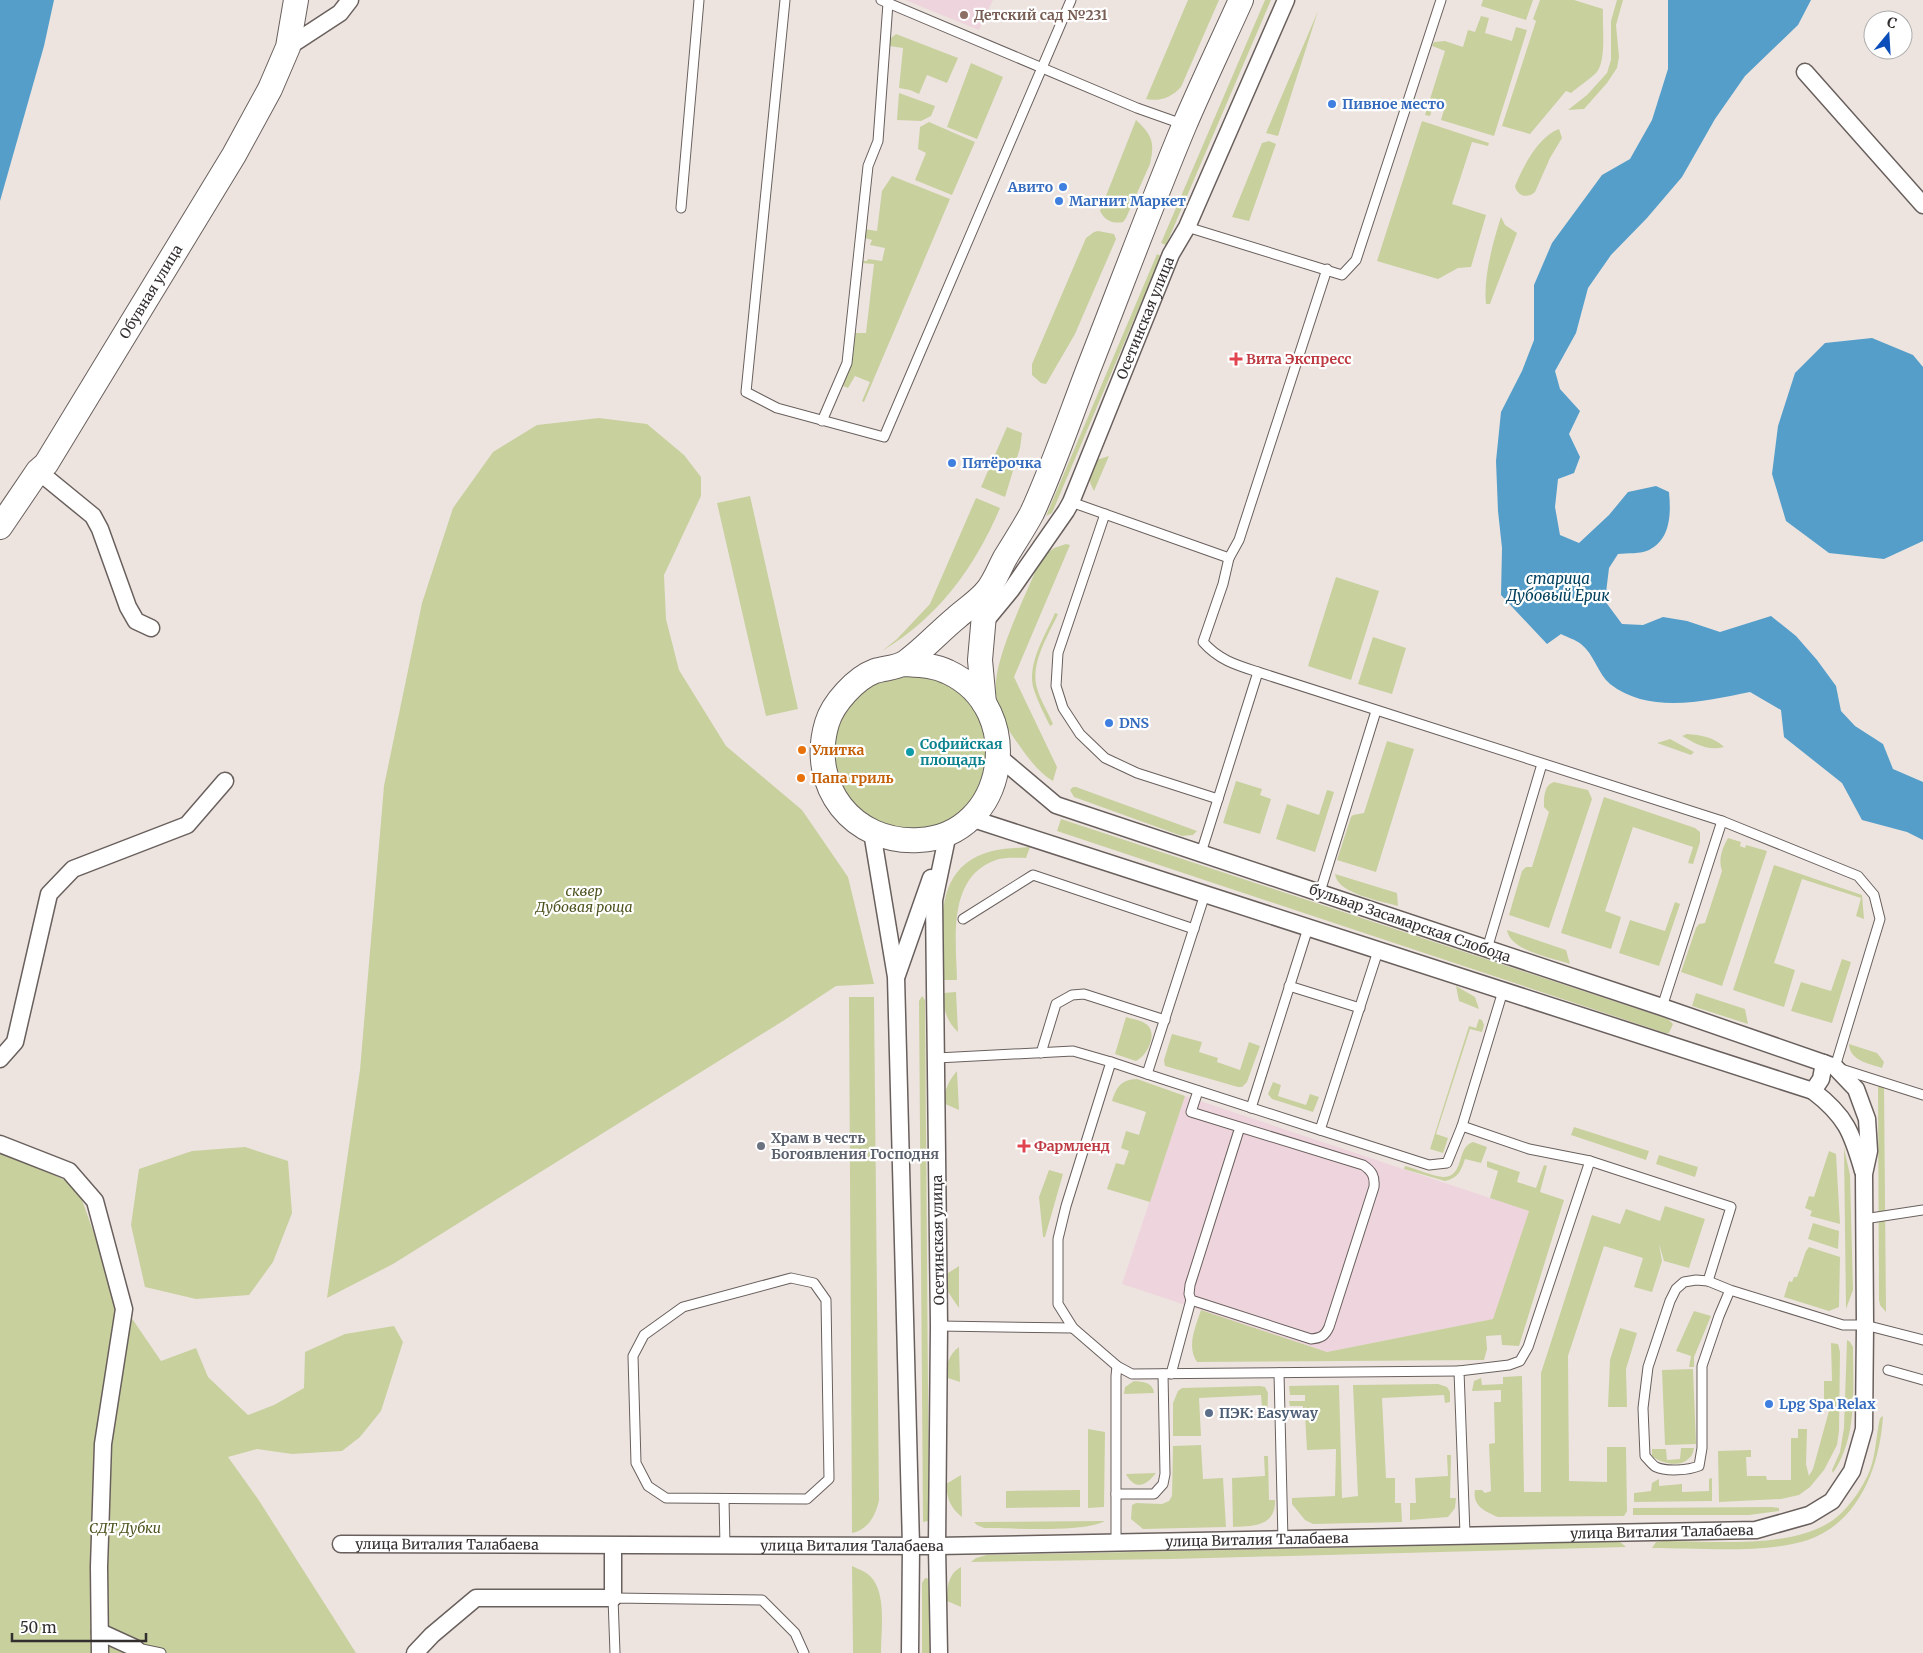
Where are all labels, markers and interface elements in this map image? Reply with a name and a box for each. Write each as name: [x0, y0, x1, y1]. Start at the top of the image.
place label: Детский сад №231: [974, 6, 1108, 24]
marker: Детский сад №231: [958, 9, 970, 21]
north arrow: [1863, 10, 1913, 60]
text: С: [1885, 13, 1899, 33]
place label: Пивное место: [1342, 95, 1445, 113]
marker: Пивное место: [1326, 98, 1338, 110]
place label: Авито: [1007, 178, 1053, 196]
marker: Авито: [1057, 181, 1069, 193]
place label: Магнит Маркет: [1069, 192, 1186, 210]
marker: Магнит Маркет: [1053, 195, 1065, 207]
street label: Обувная улица: [115, 241, 187, 342]
street label: Осетинская улица: [1112, 254, 1178, 382]
place label: Вита Экспресс: [1246, 350, 1351, 368]
marker: Вита Экспресс: [1230, 353, 1242, 365]
place label: Пятёрочка: [962, 454, 1042, 472]
marker: Пятёрочка: [946, 457, 958, 469]
water label: старица Дубовый Ерик: [1505, 569, 1610, 605]
place label: DNS: [1119, 714, 1149, 732]
marker: DNS: [1103, 717, 1115, 729]
place label: Софийская площадь: [920, 735, 1003, 769]
place label: Улитка: [811, 741, 864, 759]
marker: Улитка: [796, 744, 808, 756]
marker: Софийская площадь: [904, 746, 916, 758]
place label: Папа гриль: [811, 769, 894, 787]
marker: Папа гриль: [795, 772, 807, 784]
street label: бульвар Засамарская Слобода: [1307, 880, 1514, 966]
park label: сквер Дубовая роща: [535, 882, 632, 916]
place label: Храм в честь Богоявления Господня: [771, 1129, 940, 1163]
place label: Фармленд: [1034, 1137, 1110, 1155]
marker: Храм в честь Богоявления Господня: [755, 1140, 767, 1152]
marker: Фармленд: [1018, 1140, 1030, 1152]
street label: Осетинская улица: [928, 1174, 948, 1305]
place label: Lpg Spa Relax: [1779, 1395, 1876, 1413]
marker: Lpg Spa Relax: [1763, 1398, 1775, 1410]
place label: ПЭК: Easyway: [1219, 1404, 1319, 1422]
marker: ПЭК: Easyway: [1203, 1407, 1215, 1419]
park label: СДТ Дубки: [89, 1519, 161, 1537]
street label: улица Виталия Талабаева: [1570, 1521, 1754, 1543]
street label: улица Виталия Талабаева: [1165, 1529, 1349, 1551]
street label: улица Виталия Талабаева: [355, 1535, 539, 1554]
street label: улица Виталия Талабаева: [760, 1536, 944, 1555]
scale bar: [12, 1610, 146, 1642]
text: 50 m: [20, 1618, 57, 1637]

